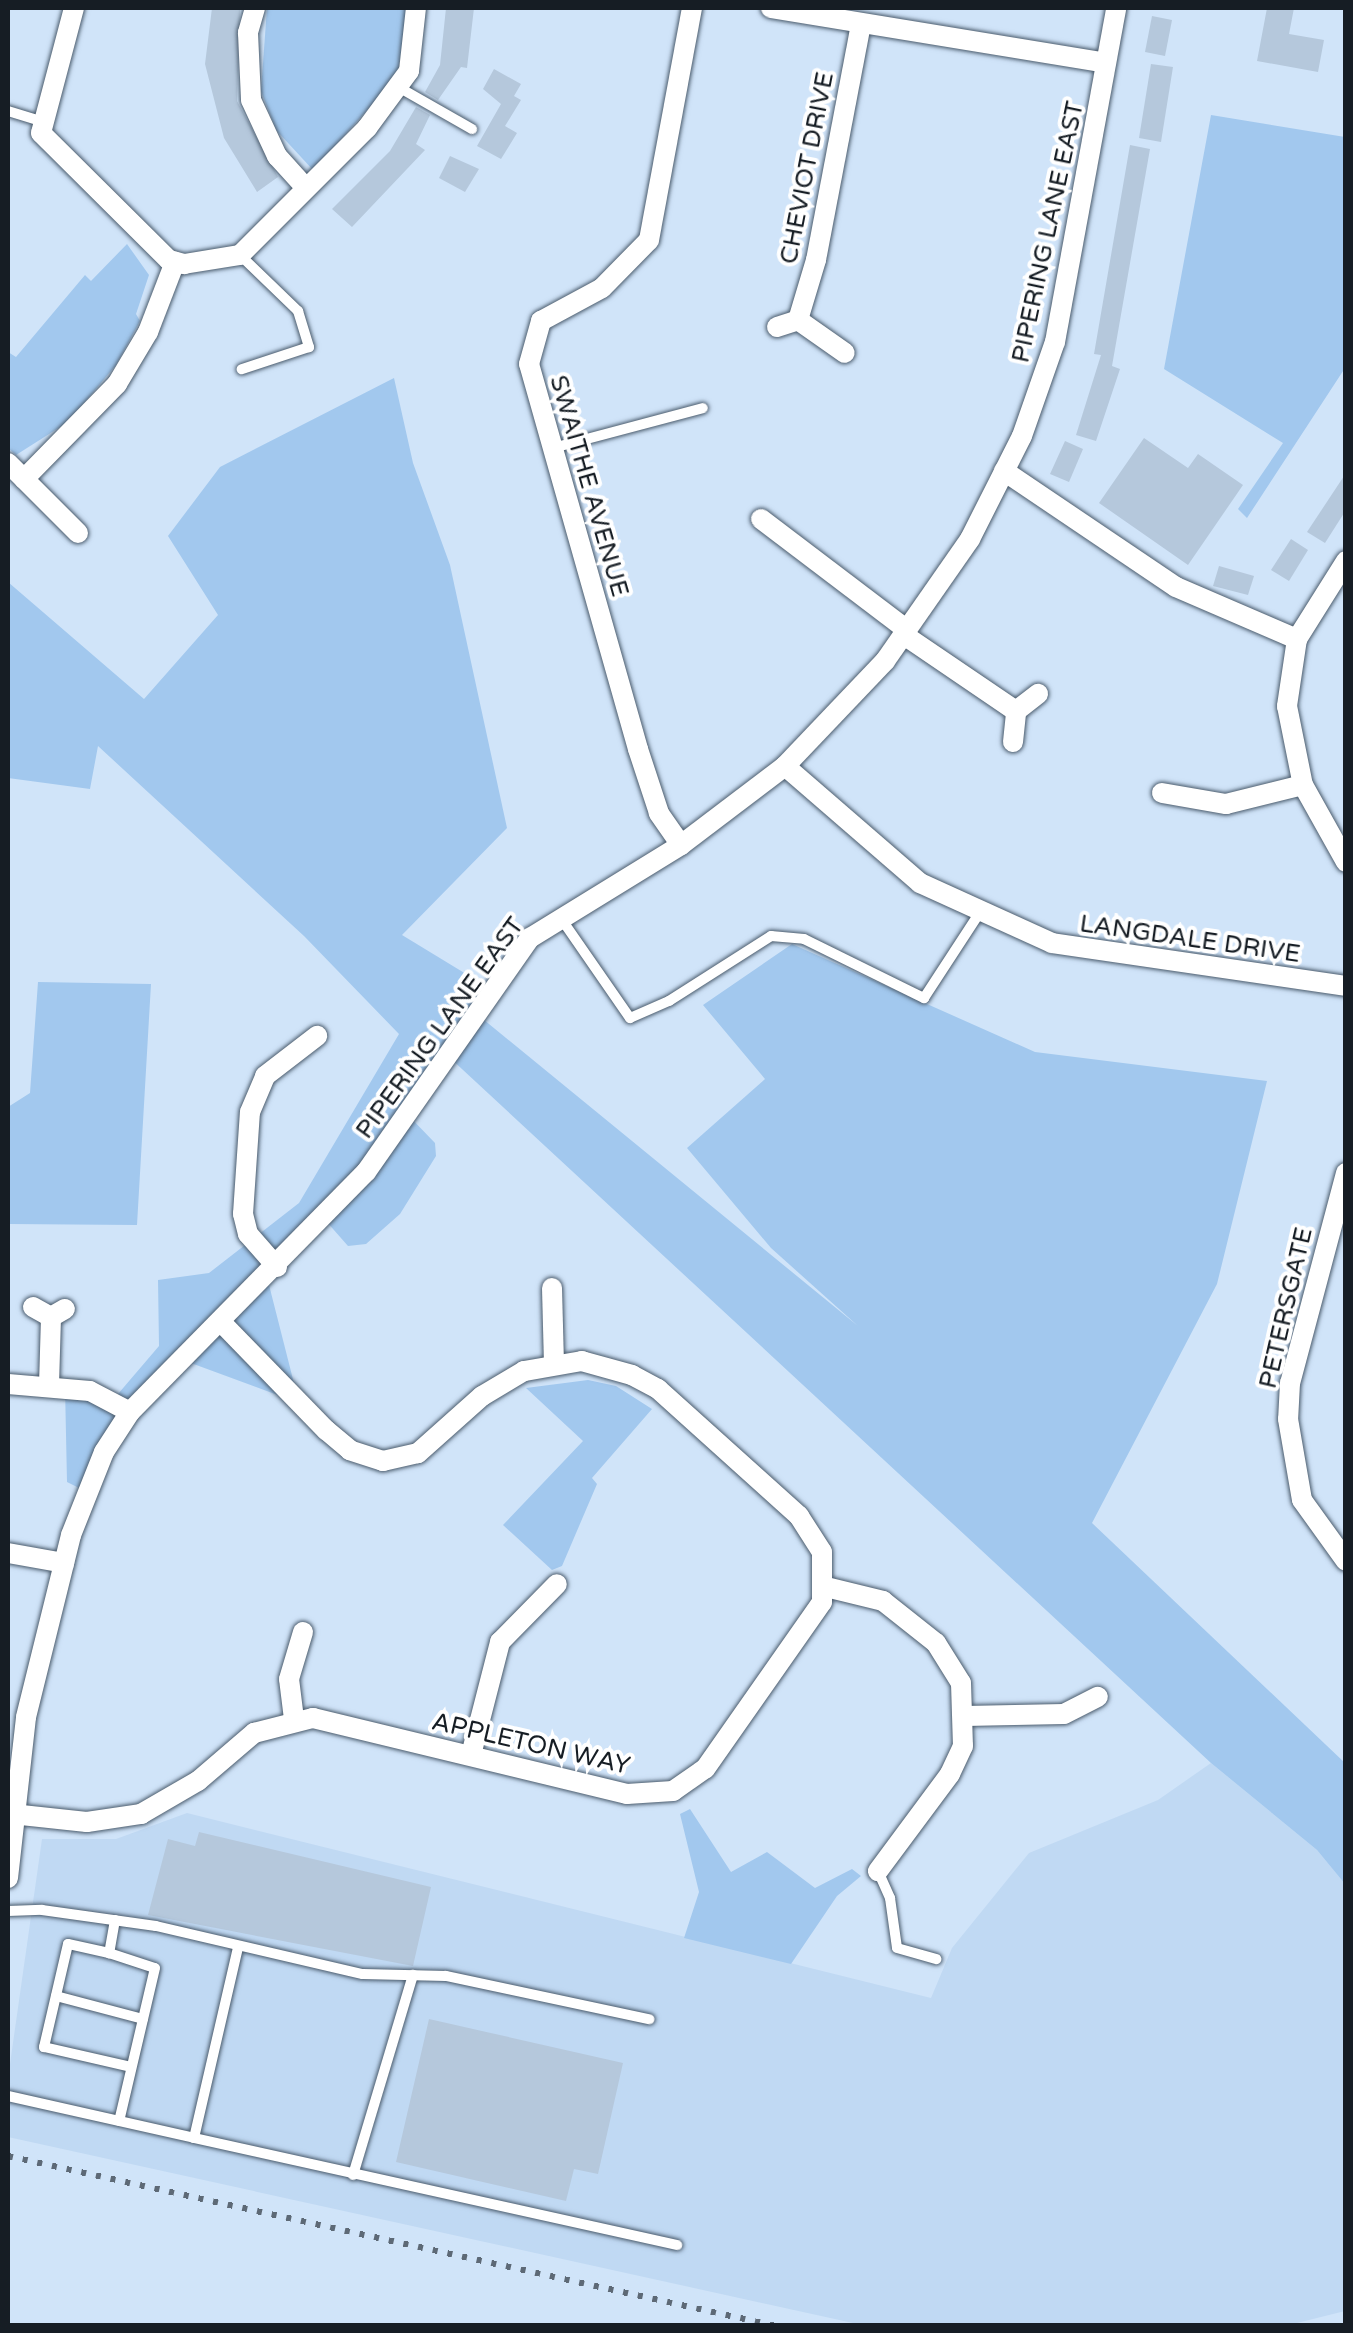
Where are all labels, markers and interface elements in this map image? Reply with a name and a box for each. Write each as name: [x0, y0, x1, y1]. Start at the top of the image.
street label: CHEVIOT DRIVE: [774, 69, 840, 267]
street label: PIPERING LANE EAST: [1006, 99, 1090, 365]
street label: SWAITHE AVENUE: [543, 372, 635, 600]
street label: LANGDALE DRIVE: [1078, 909, 1302, 969]
street label: PIPERING LANE EAST: [350, 911, 530, 1145]
street label: PETERSGATE: [1253, 1225, 1319, 1391]
street label: APPLETON WAY: [429, 1707, 633, 1781]

